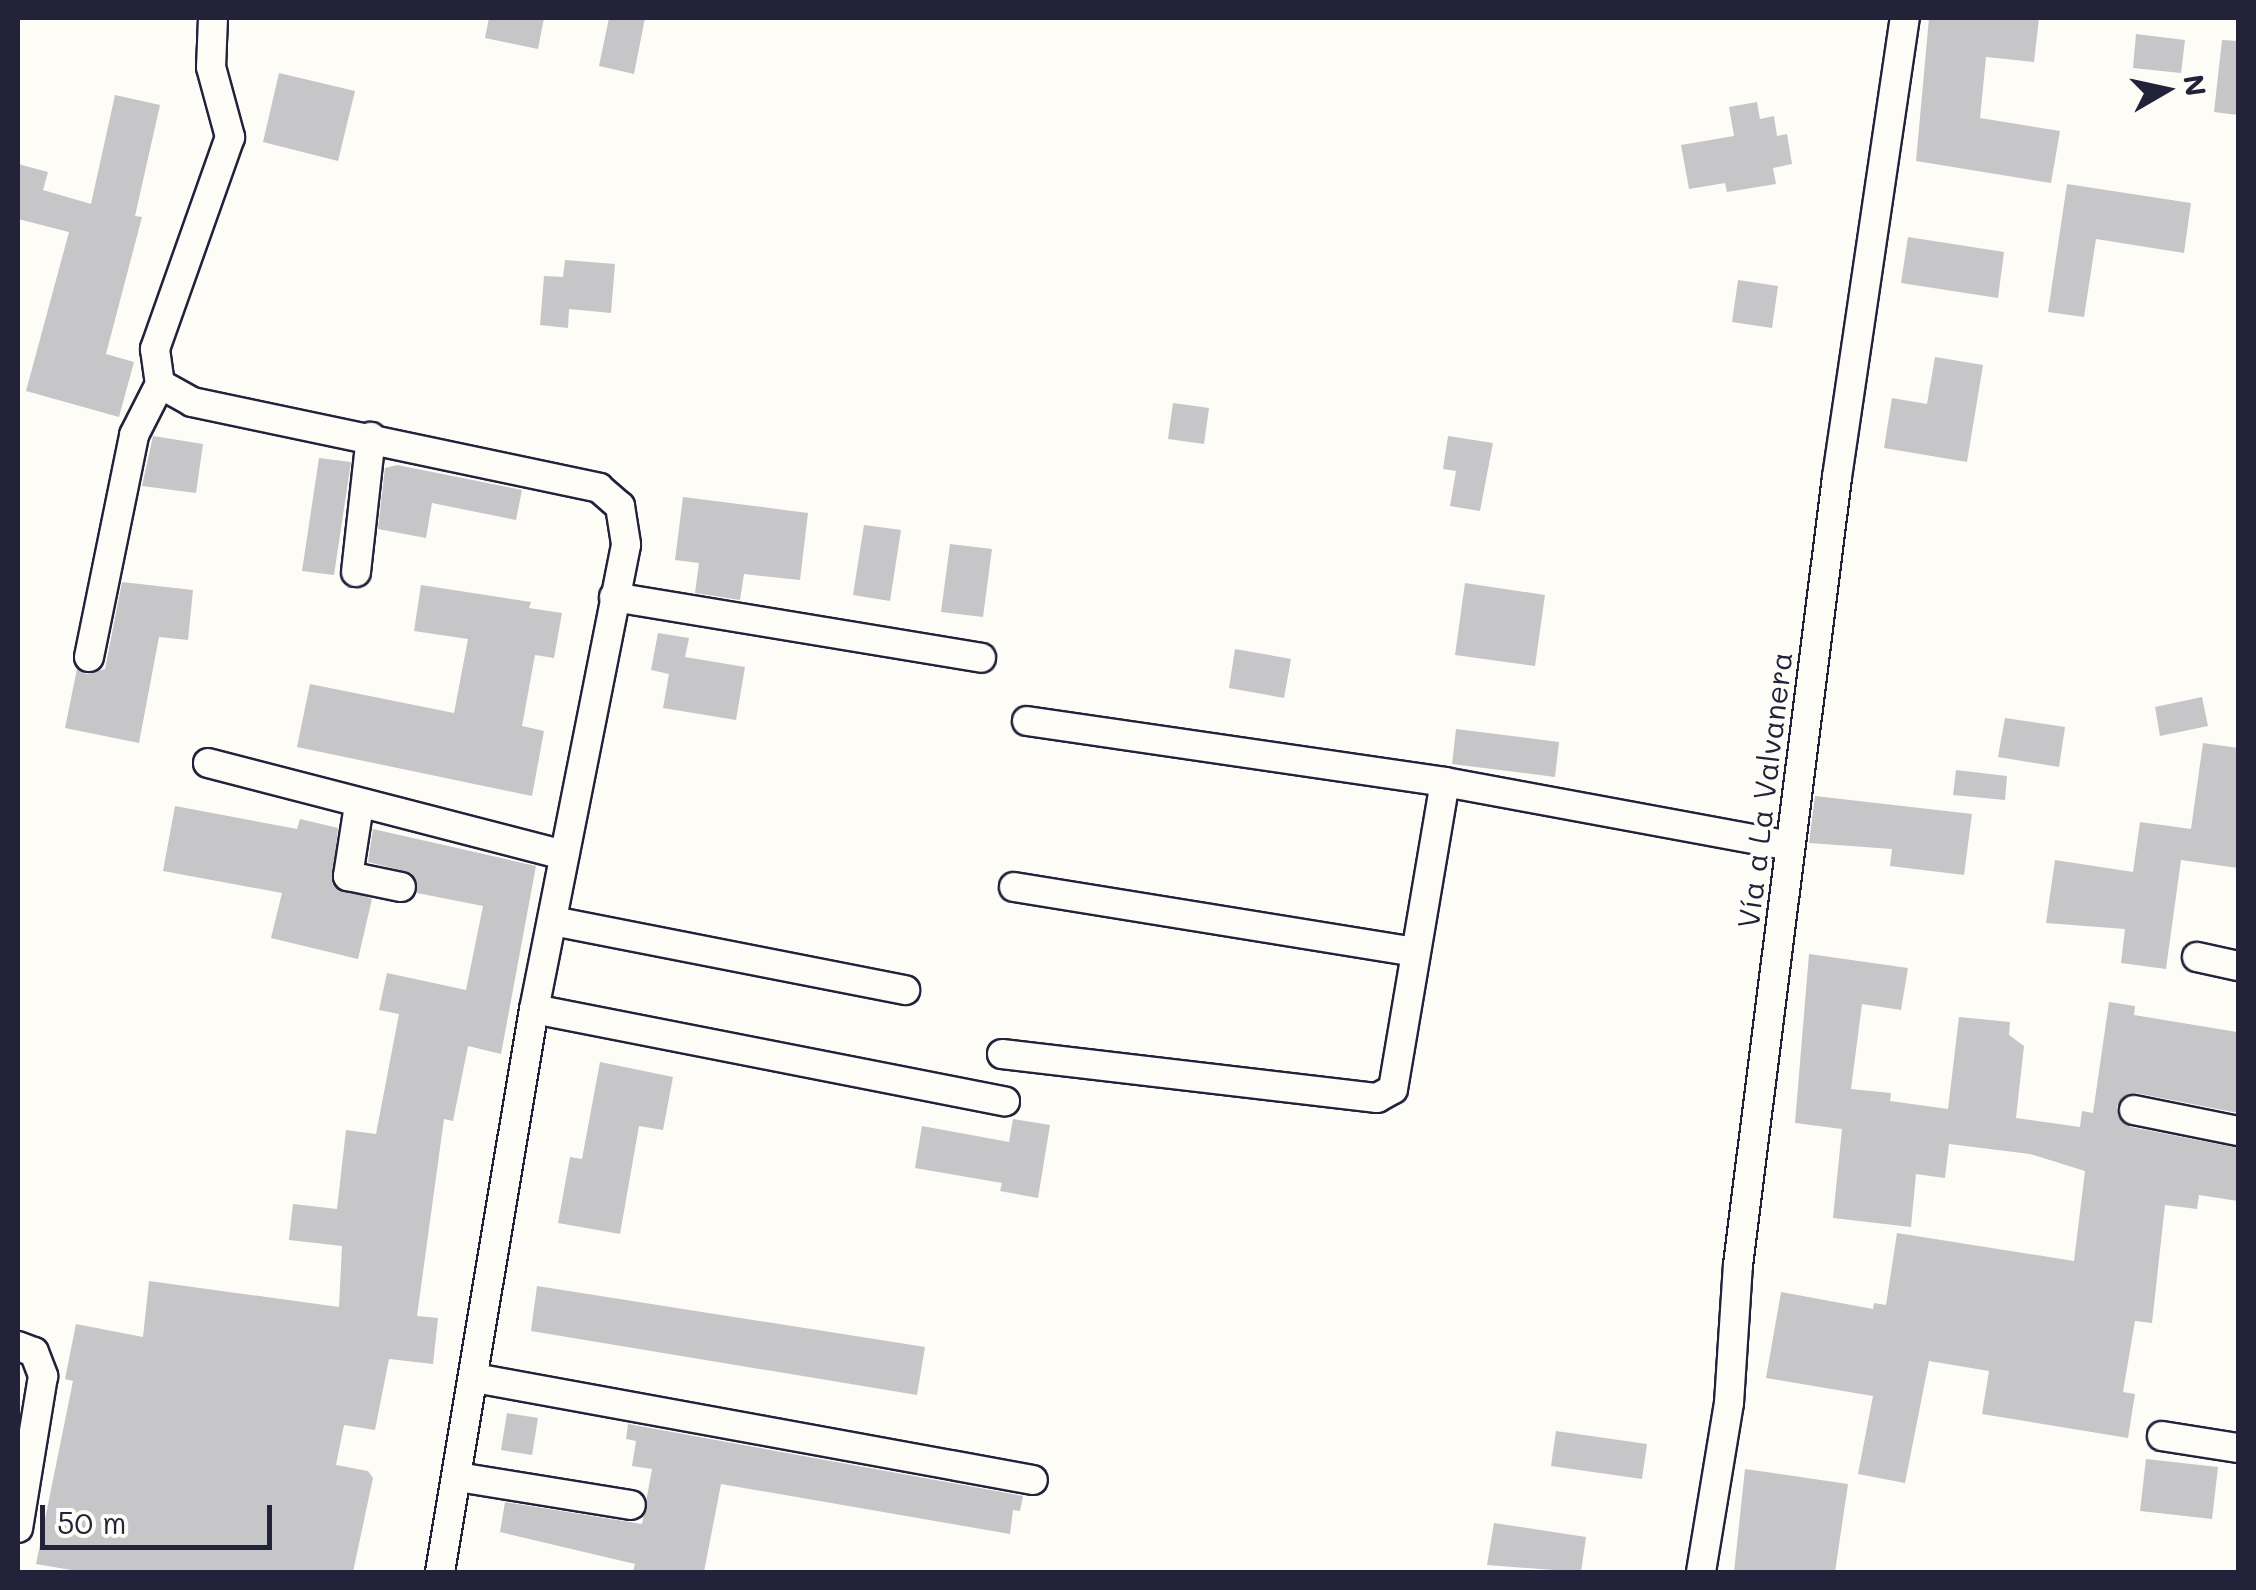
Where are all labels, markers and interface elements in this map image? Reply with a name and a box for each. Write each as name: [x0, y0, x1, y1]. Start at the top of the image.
north arrow: [2116, 40, 2216, 140]
text: N: [2176, 72, 2215, 99]
street label: Vía a La Valvanera: [1729, 650, 1799, 930]
scale bar: [45, 1485, 278, 1547]
text: 50 m: [57, 1502, 127, 1542]

